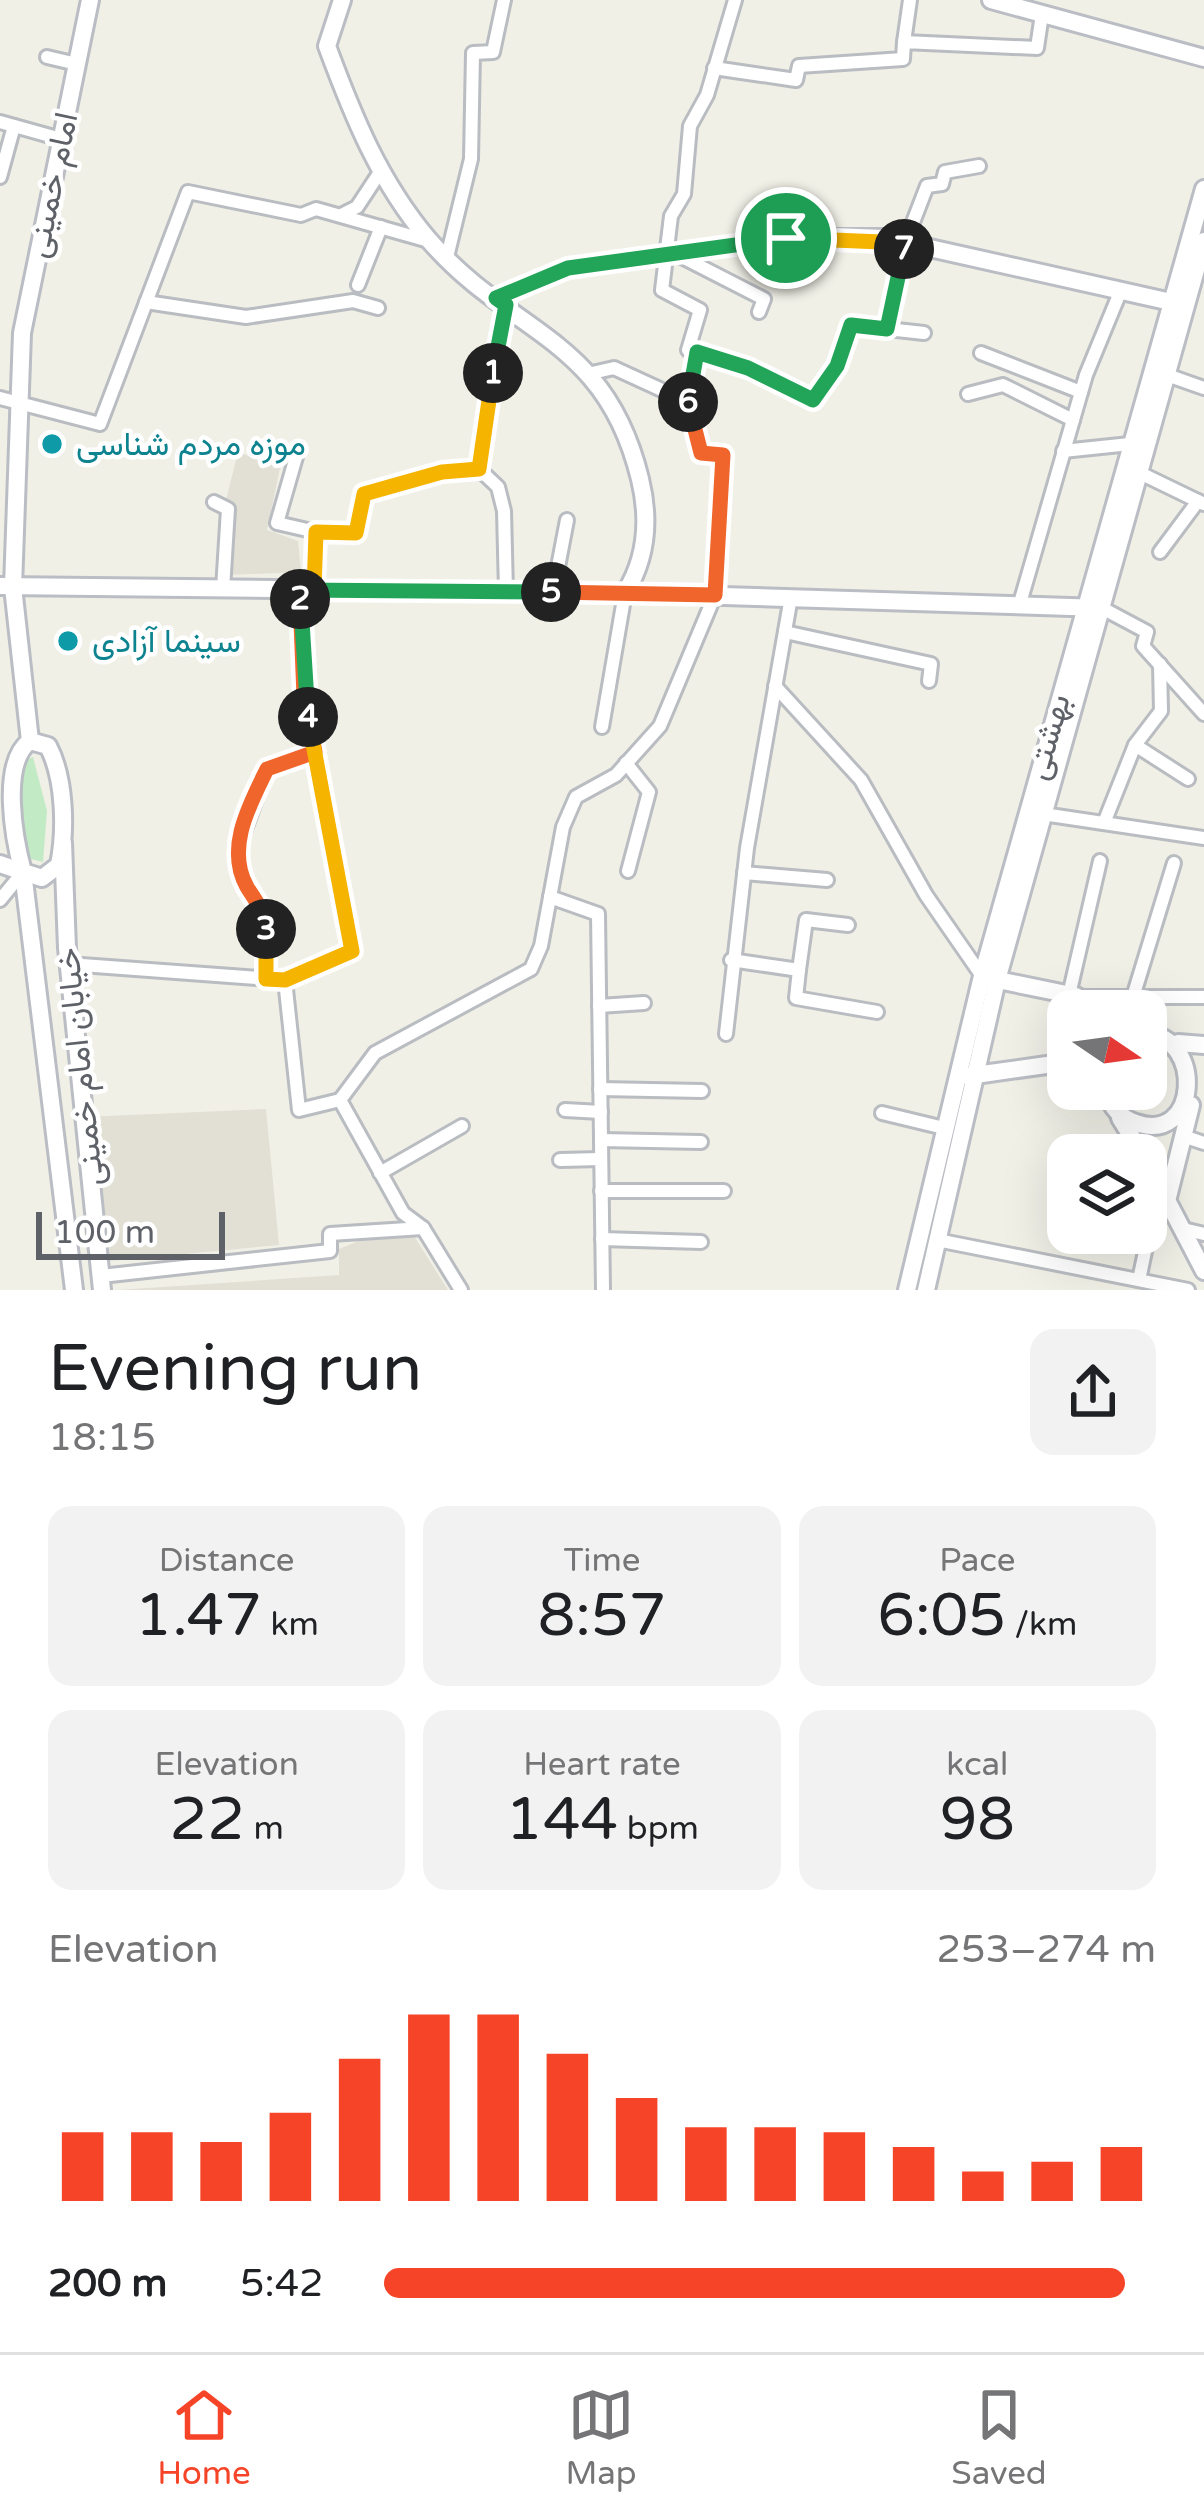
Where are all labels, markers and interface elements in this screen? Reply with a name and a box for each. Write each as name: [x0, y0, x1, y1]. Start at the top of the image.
street label: امام خمینی: [18, 109, 87, 261]
pin: [735, 187, 837, 289]
icon: arrive: [753, 205, 819, 271]
pin: 7: [874, 219, 934, 279]
text: 7: [894, 229, 914, 268]
pin: 1: [463, 343, 523, 403]
text: 1: [483, 353, 503, 392]
pin: 6: [658, 372, 718, 432]
text: 6: [678, 382, 698, 421]
place label: موزه مردم شناسی: [76, 425, 306, 465]
marker: موزه مردم شناسی: [39, 431, 65, 457]
pin: 5: [521, 562, 581, 622]
pin: 2: [270, 569, 330, 629]
text: 5: [541, 572, 561, 611]
text: 2: [290, 579, 310, 618]
place label: سینما آزادی: [92, 622, 241, 661]
marker: سینما آزادی: [55, 628, 81, 654]
pin: 4: [278, 687, 338, 747]
street label: بهشتی: [1017, 690, 1079, 784]
text: 4: [298, 697, 318, 736]
pin: 3: [236, 899, 296, 959]
text: 3: [256, 909, 276, 948]
street label: خیابان امام خمینی: [48, 946, 113, 1188]
north arrow: [1047, 990, 1167, 1110]
map controls: [1047, 990, 1167, 1254]
button: layers: [1047, 1134, 1167, 1254]
scale bar: [36, 1206, 225, 1259]
text: 100 m: [54, 1213, 155, 1252]
text: Evening run: [48, 1329, 422, 1409]
button: share: [1030, 1329, 1156, 1455]
text: 18:15: [48, 1414, 156, 1461]
text: Distance: [159, 1541, 295, 1580]
text: Time: [564, 1541, 640, 1580]
text: Pace: [939, 1541, 1015, 1580]
text: 1.47: [135, 1580, 262, 1652]
text: 8:57: [538, 1580, 666, 1652]
text: 6:05: [877, 1580, 1006, 1652]
text: km: [262, 1605, 319, 1644]
text: /km: [1006, 1605, 1077, 1644]
text: Elevation: [155, 1745, 299, 1784]
text: Heart rate: [523, 1745, 681, 1784]
text: kcal: [946, 1745, 1008, 1784]
text: 22: [170, 1784, 245, 1856]
text: 144: [505, 1784, 618, 1856]
text: 98: [940, 1784, 1015, 1856]
text: m: [245, 1809, 284, 1848]
text: bpm: [618, 1809, 699, 1848]
text: Elevation: [48, 1926, 218, 1973]
text: 253–274 m: [936, 1926, 1156, 1973]
text: 200 m: [48, 2260, 167, 2307]
text: 5:42: [240, 2260, 324, 2307]
tab: Home: [157, 2382, 251, 2493]
tab: Map: [565, 2382, 637, 2493]
tab: Saved: [951, 2382, 1047, 2493]

